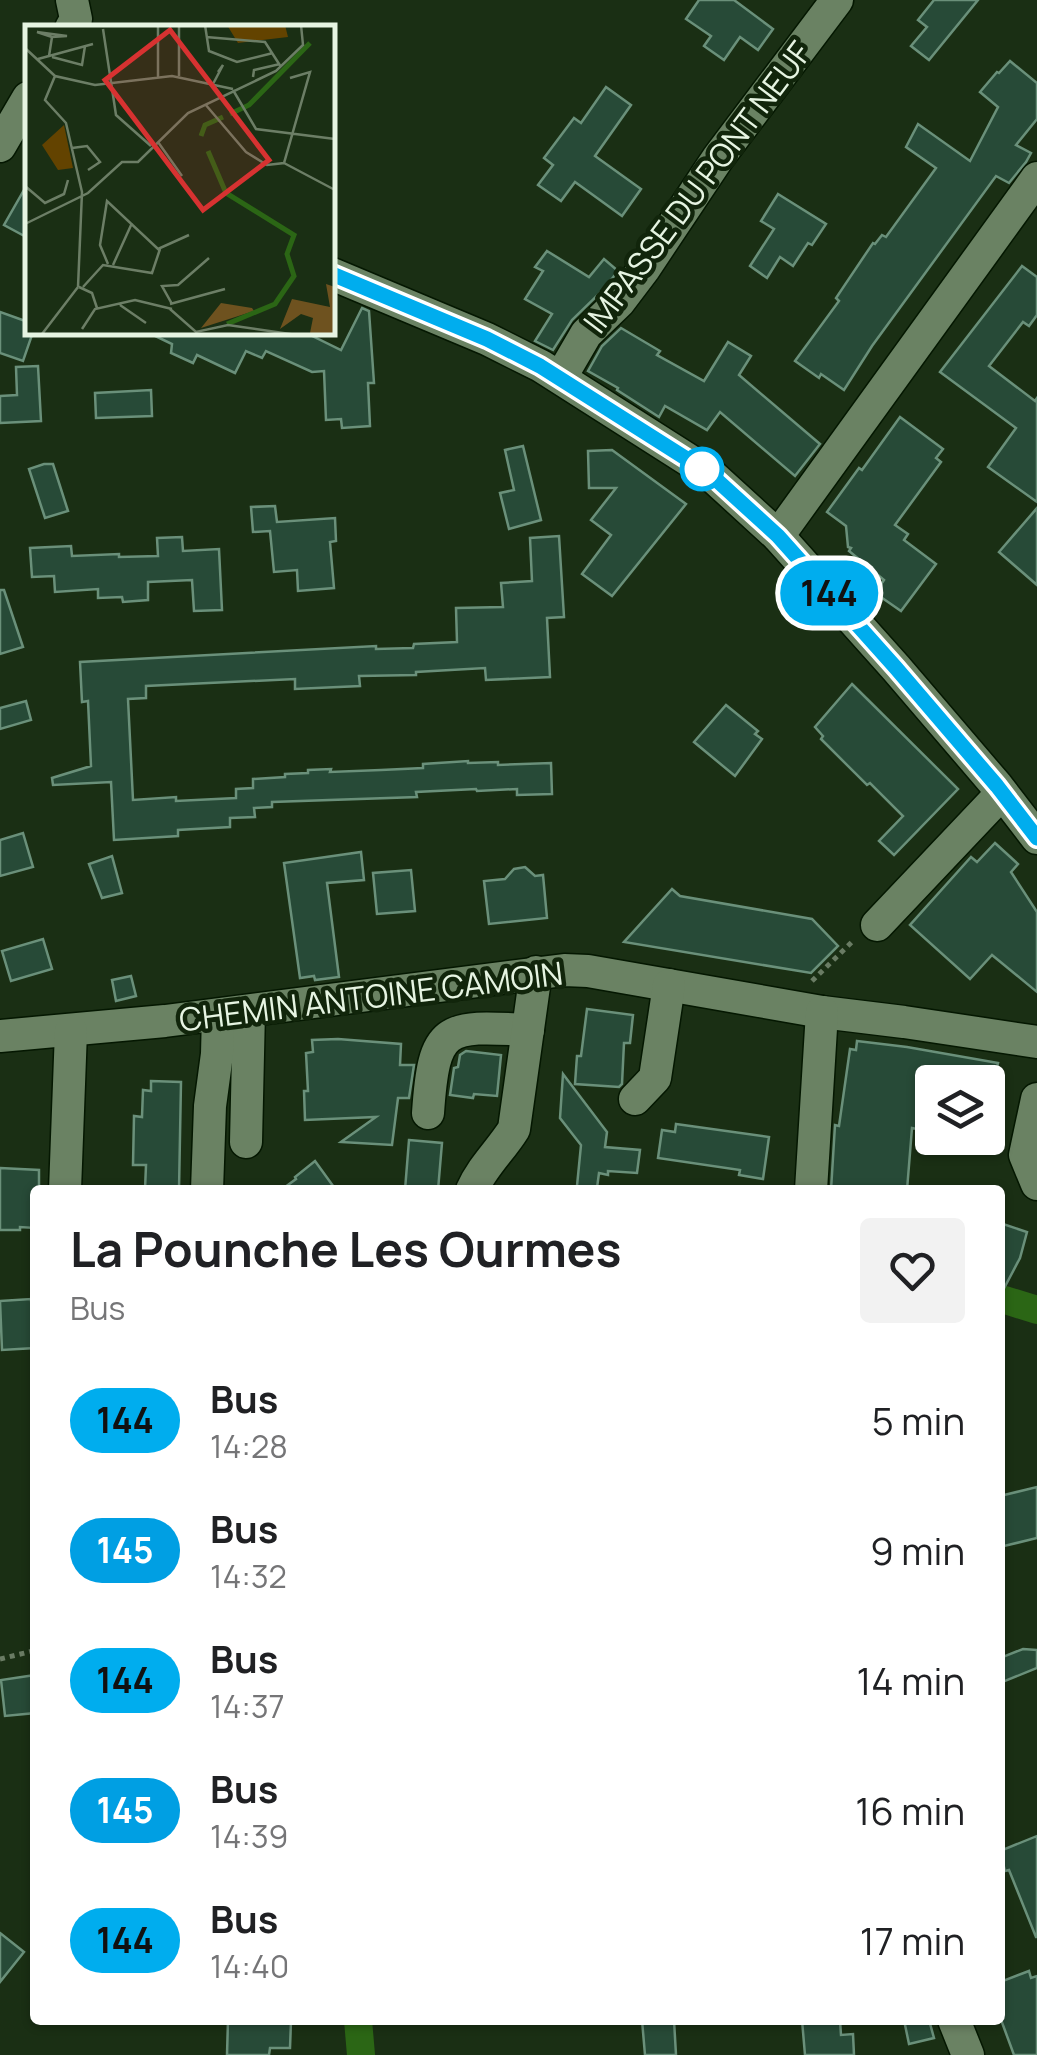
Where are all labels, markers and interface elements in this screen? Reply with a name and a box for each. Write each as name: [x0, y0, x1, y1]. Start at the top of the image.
inset map: [25, 25, 335, 335]
street label: IMPASSE DU PONT NEUF: [573, 32, 821, 342]
unlabelled marker: [681, 448, 723, 490]
line badge: 144: [772, 560, 886, 626]
text: 144: [800, 569, 858, 617]
street label: CHEMIN ANTOINE CAMOIN: [177, 951, 565, 1041]
map controls: [915, 1065, 1005, 1155]
button: layers: [915, 1065, 1005, 1155]
text: La Pounche Les Ourmes: [70, 1216, 621, 1281]
button: heart: [860, 1218, 965, 1323]
text: Bus: [70, 1286, 125, 1330]
text: Bus: [210, 1372, 278, 1424]
text: 5 min: [872, 1394, 965, 1446]
text: 144: [96, 1396, 154, 1444]
text: 14:28: [210, 1424, 288, 1468]
text: Bus: [210, 1502, 278, 1554]
text: 9 min: [870, 1524, 965, 1576]
text: 145: [96, 1526, 154, 1574]
text: 14:32: [210, 1554, 287, 1598]
text: Bus: [210, 1632, 278, 1684]
text: 14 min: [857, 1654, 965, 1706]
text: 144: [96, 1656, 154, 1704]
text: 14:37: [210, 1684, 285, 1728]
text: Bus: [210, 1762, 278, 1814]
text: 16 min: [855, 1784, 965, 1836]
text: 145: [96, 1786, 154, 1834]
text: 14:39: [210, 1814, 288, 1858]
text: Bus: [210, 1892, 278, 1944]
text: 17 min: [860, 1914, 965, 1966]
text: 144: [96, 1916, 154, 1964]
text: 14:40: [210, 1944, 289, 1988]

